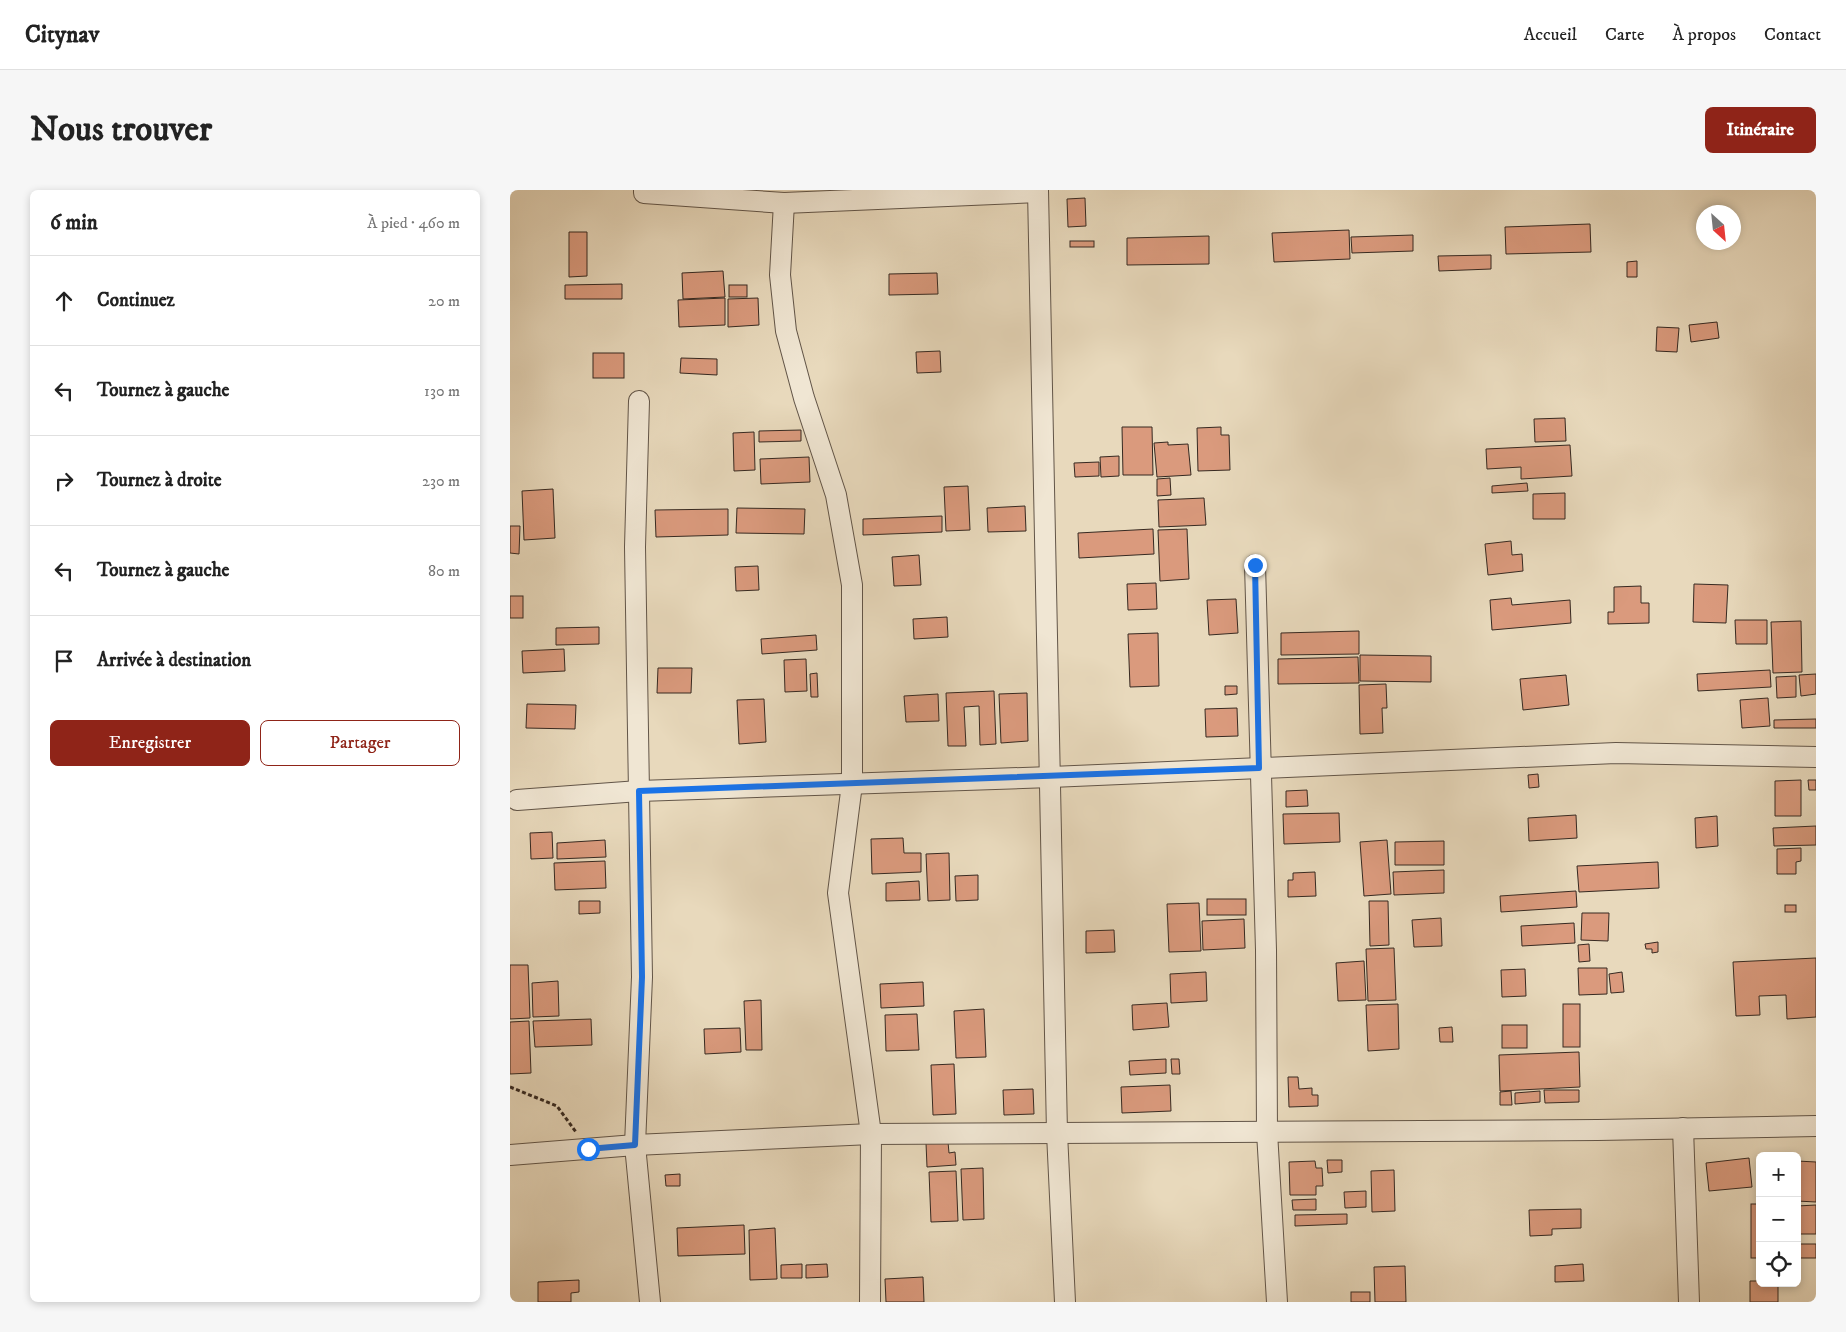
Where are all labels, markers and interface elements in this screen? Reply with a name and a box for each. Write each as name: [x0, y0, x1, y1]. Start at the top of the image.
text: Citynav: [25, 20, 99, 50]
text: Accueil: [1524, 24, 1577, 46]
text: Carte: [1605, 24, 1644, 46]
text: À propos: [1672, 24, 1736, 46]
text: Contact: [1764, 24, 1821, 46]
button: Itinéraire: [1705, 107, 1816, 153]
text: Nous trouver: [30, 108, 212, 152]
north arrow: [1696, 205, 1741, 250]
text: 6 min: [50, 210, 98, 236]
text: À pied · 460 m: [367, 213, 460, 233]
icon: ahead: [50, 287, 78, 315]
text: Continuez: [97, 289, 175, 312]
text: 20 m: [428, 291, 460, 311]
icon: left: [50, 377, 78, 405]
text: Tournez à gauche: [97, 379, 229, 402]
text: 130 m: [424, 381, 460, 401]
icon: right: [50, 467, 78, 495]
text: Tournez à droite: [97, 469, 222, 492]
text: 230 m: [422, 471, 460, 491]
route end: [1244, 554, 1267, 577]
icon: left: [50, 557, 78, 585]
text: Tournez à gauche: [97, 559, 229, 582]
text: 80 m: [428, 561, 460, 581]
icon: arrive: [50, 647, 78, 675]
text: Arrivée à destination: [97, 649, 251, 672]
button: Enregistrer: [50, 720, 250, 766]
button: Partager: [260, 720, 460, 766]
route start: [577, 1138, 600, 1161]
map controls: [1756, 1152, 1801, 1287]
button: +: [1756, 1152, 1801, 1197]
button: −: [1756, 1197, 1801, 1242]
button: locate: [1756, 1242, 1801, 1287]

